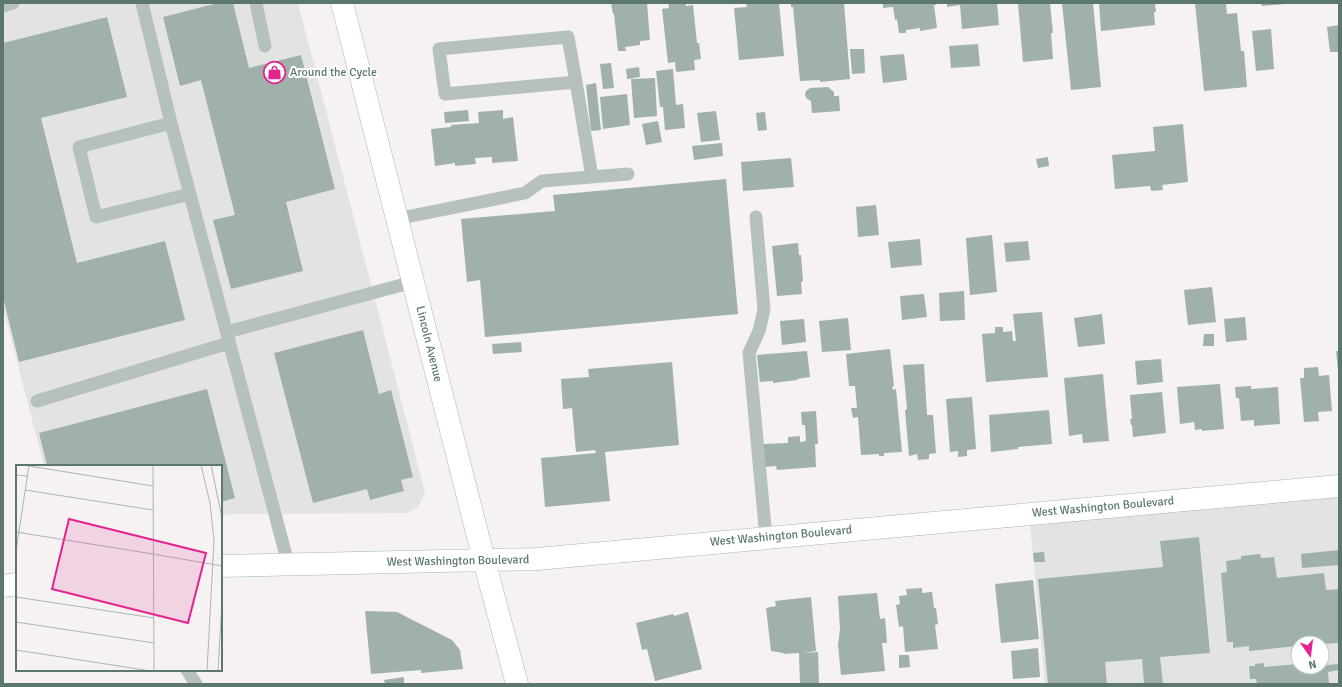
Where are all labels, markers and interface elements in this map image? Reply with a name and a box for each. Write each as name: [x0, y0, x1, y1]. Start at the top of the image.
shop icon: Around the Cycle: [262, 59, 288, 85]
place label: Around the Cycle: [290, 65, 377, 80]
street label: Lincoln Avenue: [412, 304, 446, 384]
inset map: [16, 465, 222, 671]
street label: West Washington Boulevard: [1031, 493, 1175, 521]
street label: West Washington Boulevard: [709, 522, 853, 550]
street label: West Washington Boulevard: [387, 552, 529, 570]
north arrow: [1290, 635, 1330, 675]
text: N: [1307, 657, 1318, 671]

